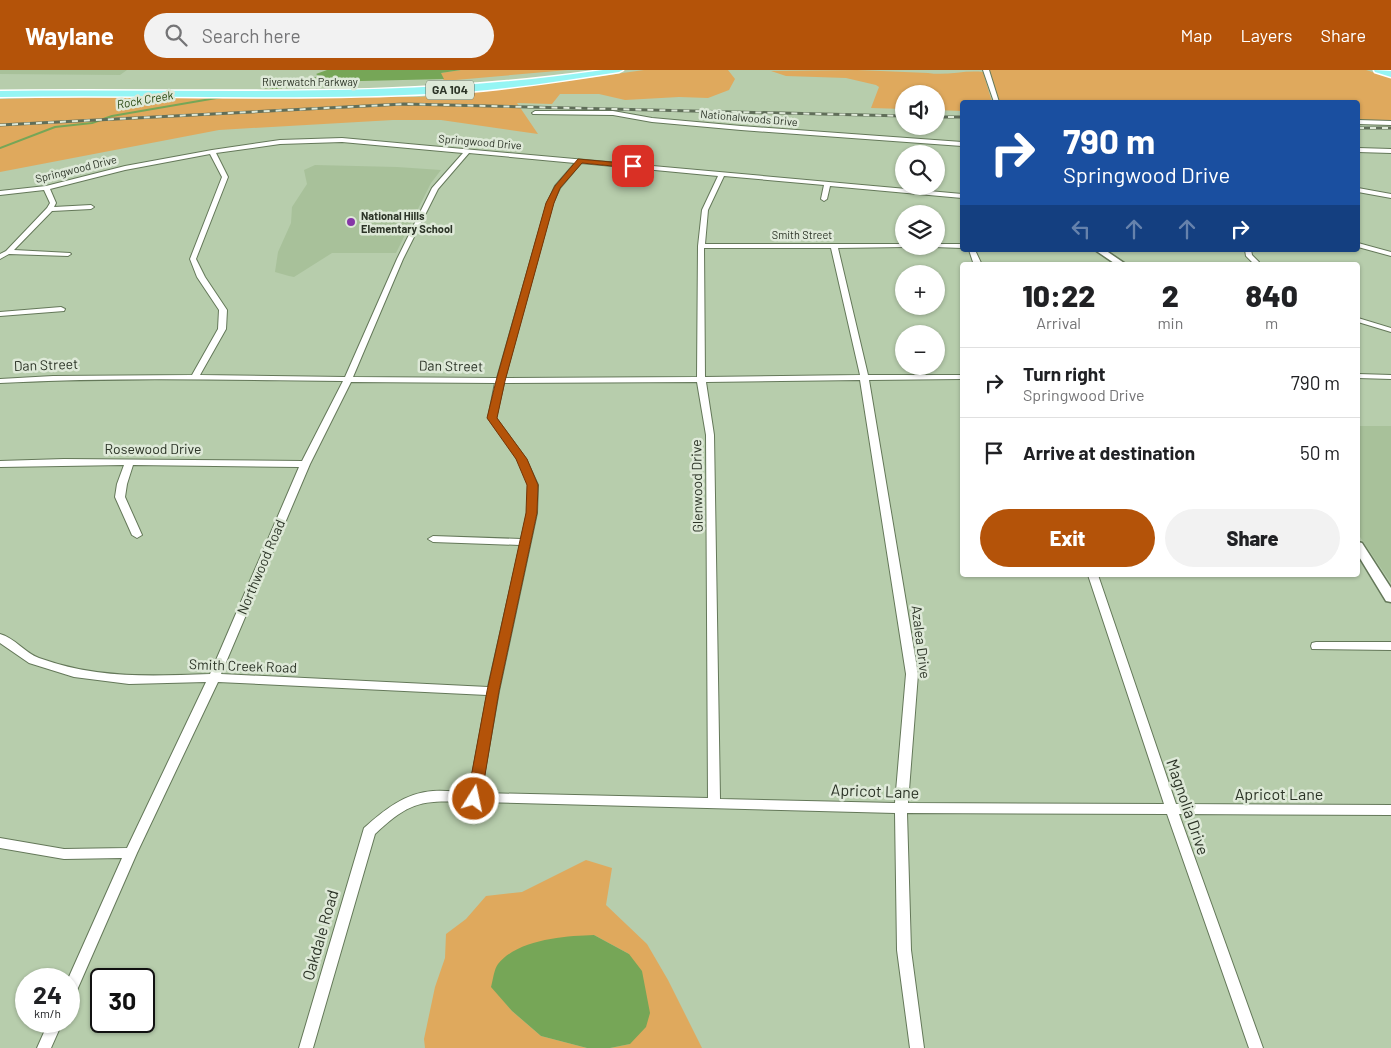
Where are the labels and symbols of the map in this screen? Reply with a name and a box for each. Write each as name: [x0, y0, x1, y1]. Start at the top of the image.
street label: Riverwatch Parkway: [262, 75, 358, 88]
road number: GA 104: [426, 80, 474, 100]
water label: Rock Creek: [115, 87, 174, 111]
street label: Nationalwoods Drive: [700, 107, 798, 128]
street label: Springwood Drive: [438, 131, 522, 152]
pin: [612, 145, 654, 187]
street label: Springwood Drive: [34, 152, 118, 185]
place label: National Hills Elementary School: [361, 209, 453, 235]
marker: National Hills Elementary School: [345, 216, 357, 228]
street label: Smith Street: [772, 228, 832, 241]
street label: Dan Street: [14, 355, 78, 374]
street label: Dan Street: [419, 356, 483, 375]
street label: Glenwood Drive: [687, 439, 706, 533]
street label: Rosewood Drive: [105, 440, 201, 457]
street label: Northwood Road: [233, 517, 288, 617]
street label: Azalea Drive: [909, 604, 934, 680]
street label: Smith Creek Road: [189, 655, 297, 676]
street label: Magnolia Drive: [1163, 756, 1214, 857]
position arrow: [447, 772, 499, 824]
street label: Apricot Lane: [830, 779, 920, 802]
street label: Apricot Lane: [1235, 784, 1323, 803]
street label: Oakdale Road: [298, 887, 342, 982]
speed limit sign: 30: [90, 968, 155, 1033]

